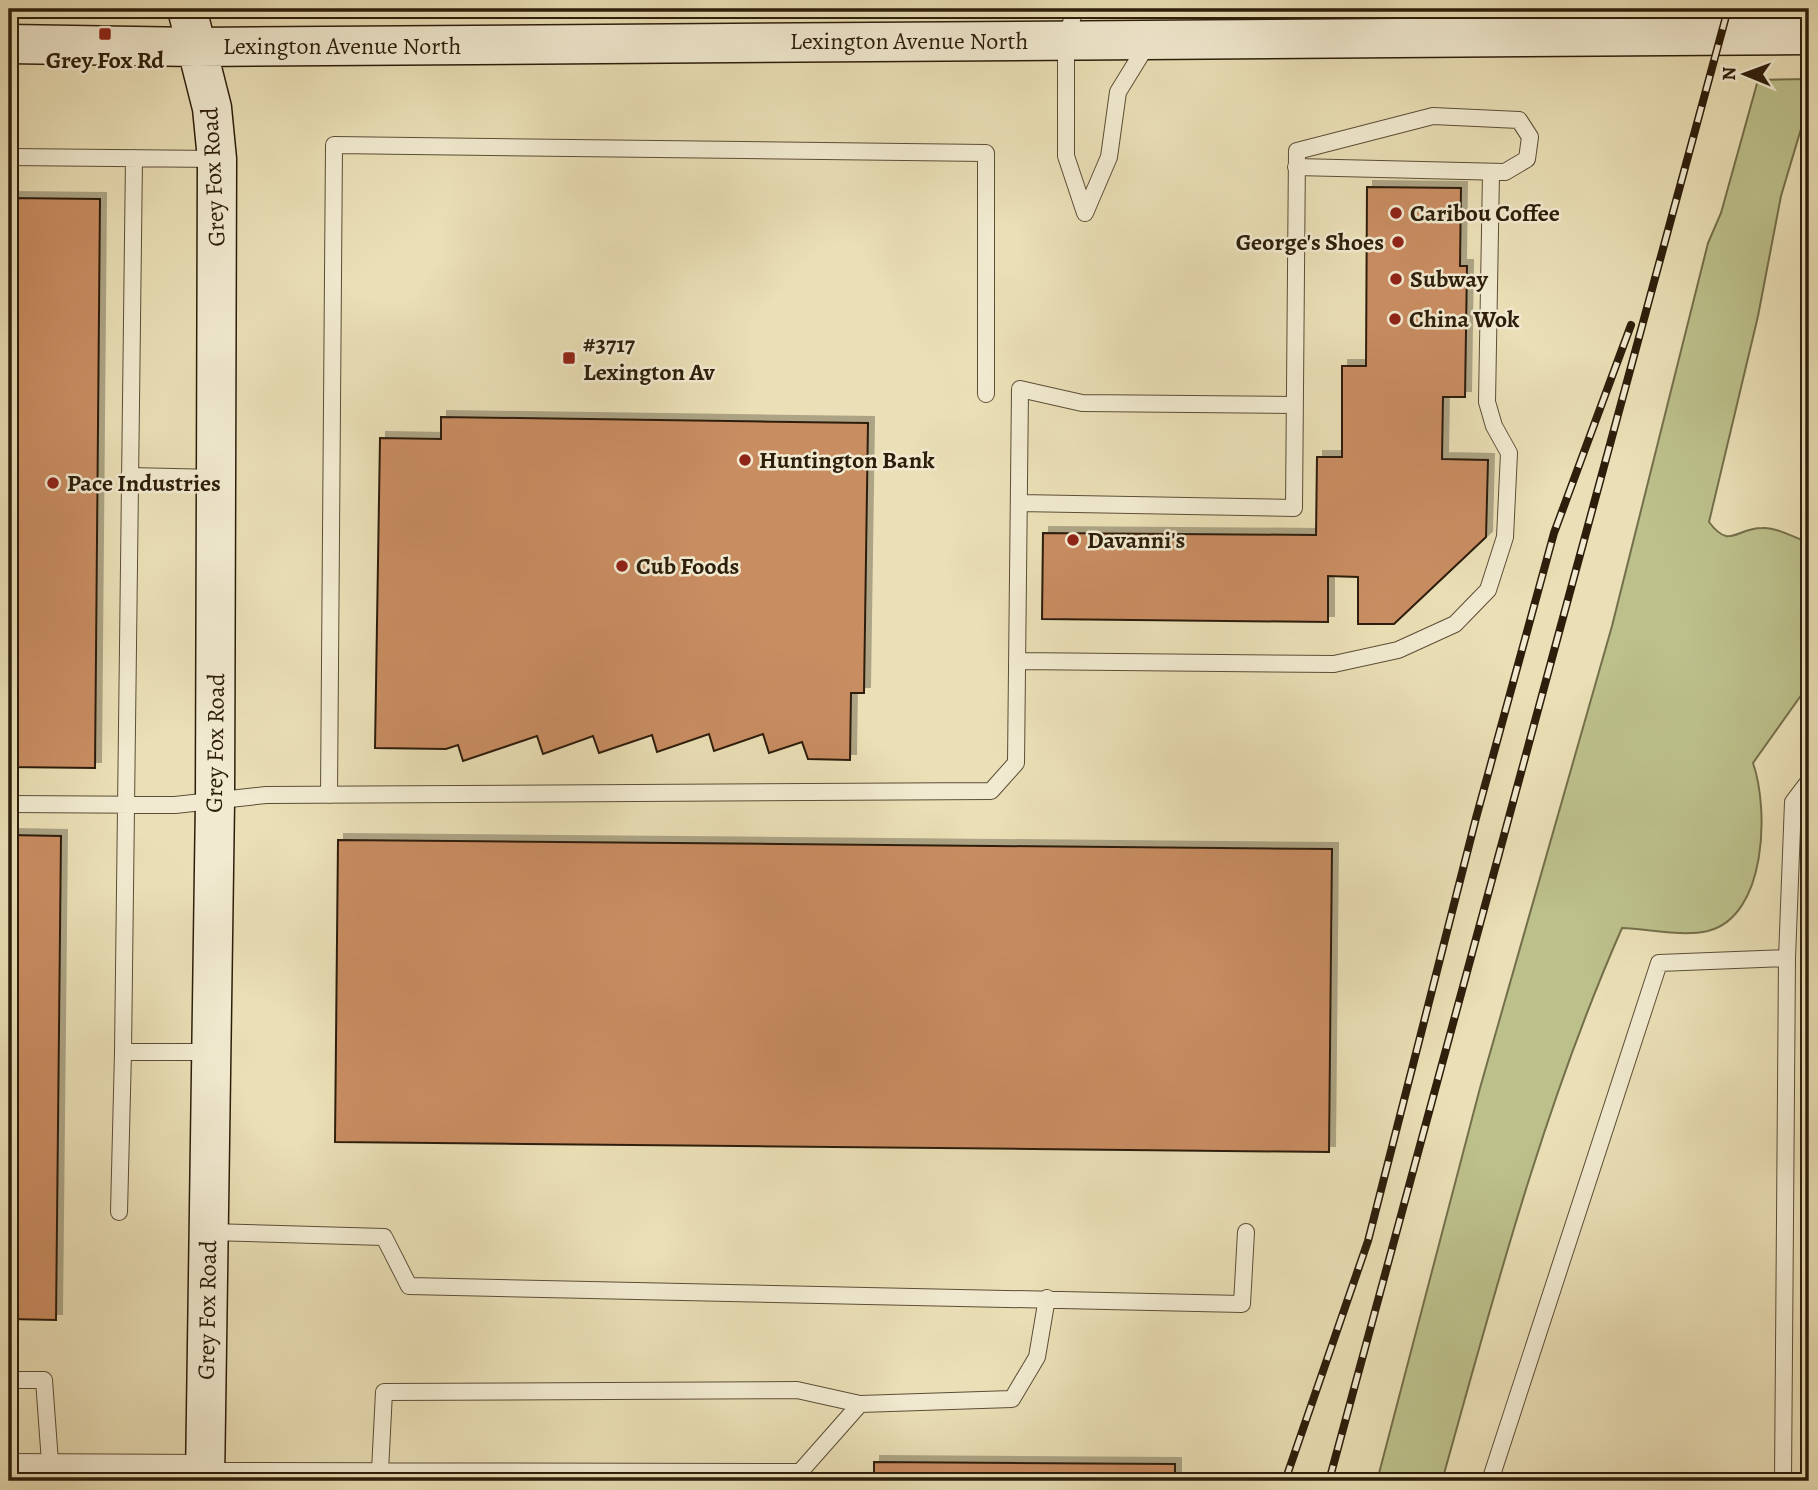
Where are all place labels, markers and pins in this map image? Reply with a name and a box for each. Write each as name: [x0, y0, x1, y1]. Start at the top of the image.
marker: Grey Fox Rd: [97, 26, 113, 42]
place label: Grey Fox Rd: [46, 44, 164, 76]
place label: Caribou Coffee: [1410, 197, 1560, 229]
marker: Caribou Coffee: [1388, 205, 1404, 221]
place label: George's Shoes: [1236, 226, 1384, 258]
marker: George's Shoes: [1390, 234, 1406, 250]
place label: Subway: [1410, 263, 1489, 295]
marker: Subway: [1388, 271, 1404, 287]
place label: China Wok: [1409, 303, 1520, 335]
marker: China Wok: [1387, 311, 1403, 327]
place label: #3717 Lexington Av: [583, 328, 716, 388]
marker: #3717 Lexington Av: [561, 350, 577, 366]
place label: Huntington Bank: [759, 444, 935, 476]
marker: Huntington Bank: [737, 452, 753, 468]
place label: Pace Industries: [67, 467, 221, 499]
marker: Pace Industries: [45, 475, 61, 491]
place label: Davanni's: [1087, 524, 1185, 556]
marker: Davanni's: [1065, 532, 1081, 548]
place label: Cub Foods: [636, 550, 739, 582]
marker: Cub Foods: [614, 558, 630, 574]

